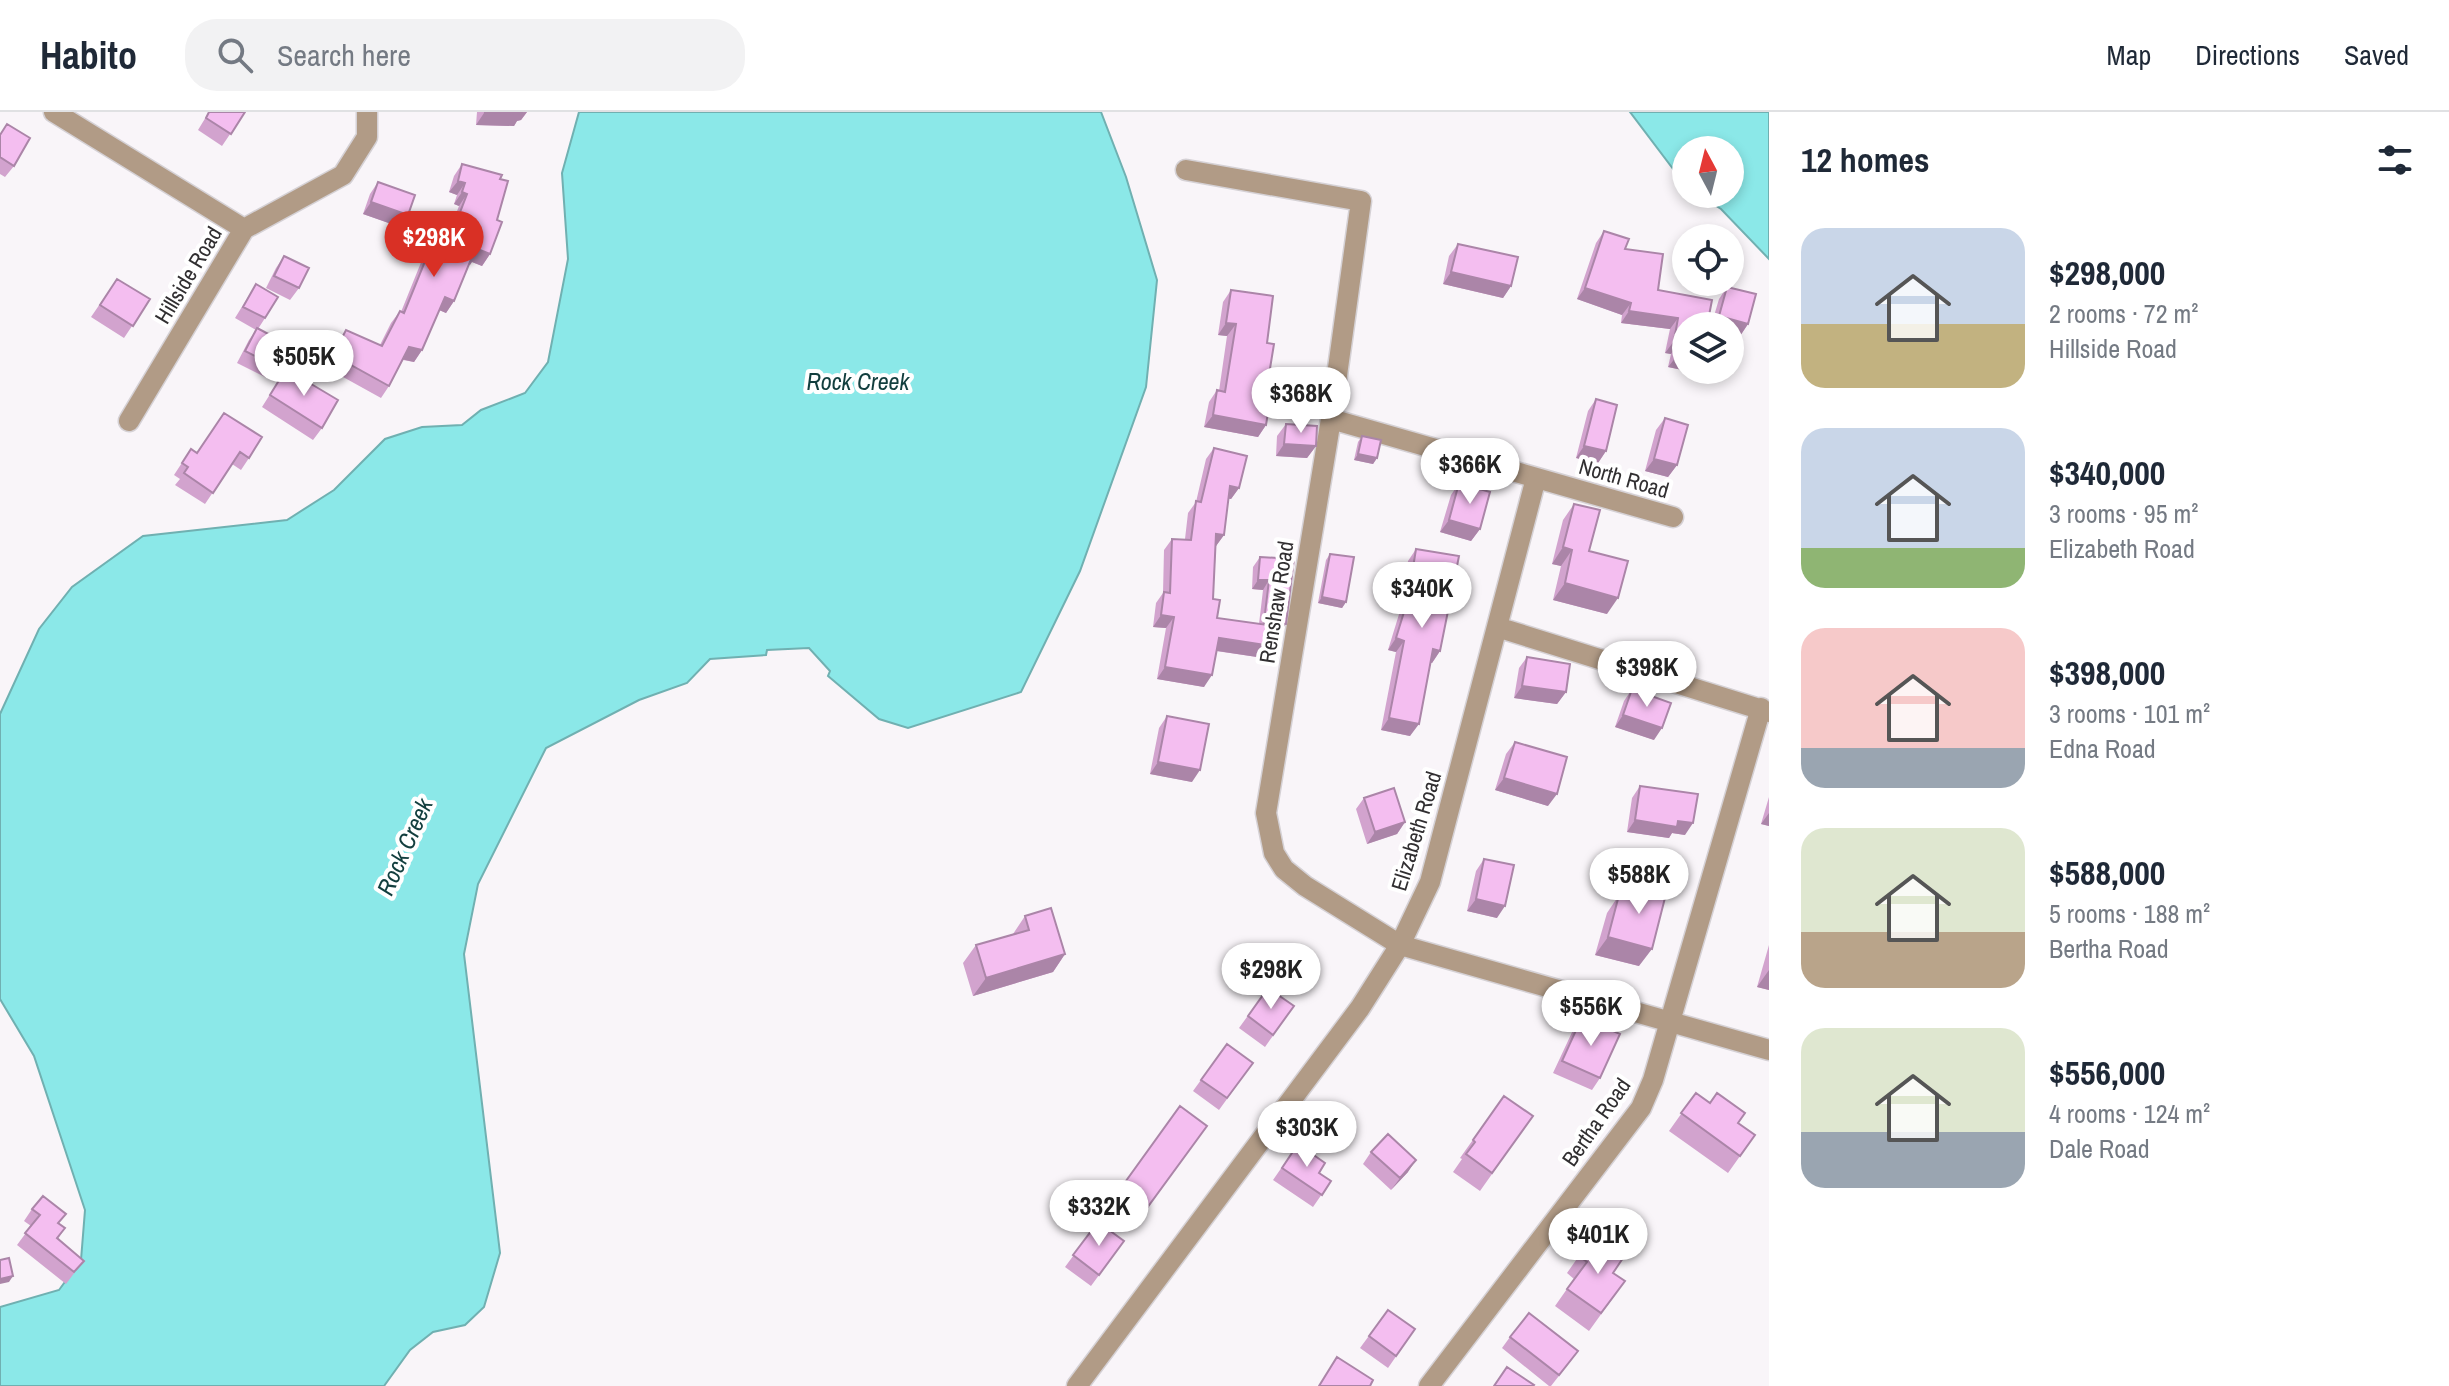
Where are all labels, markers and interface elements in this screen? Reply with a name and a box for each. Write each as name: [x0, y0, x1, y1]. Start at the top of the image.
search box: [185, 19, 745, 91]
text: Habito: [40, 30, 137, 81]
icon: search: [213, 33, 257, 77]
text: Search here: [277, 35, 411, 75]
text: Map: [2107, 36, 2151, 74]
text: Directions: [2195, 36, 2300, 74]
text: Saved: [2344, 36, 2409, 74]
north arrow: [1672, 136, 1744, 208]
map controls: [1672, 136, 1744, 384]
text: 12 homes: [1801, 137, 1930, 183]
icon: filters: [2373, 138, 2417, 182]
pin: $298K: [378, 211, 490, 279]
text: $298K: [403, 219, 465, 254]
street label: Hillside Road: [147, 221, 229, 329]
button: locate: [1672, 224, 1744, 296]
text: $298,000: [2049, 250, 2165, 296]
icon: home: [1865, 260, 1961, 356]
text: 2 rooms · 72 m²: [2049, 296, 2198, 331]
button: layers: [1672, 312, 1744, 384]
pin: $505K: [248, 330, 360, 398]
text: Hillside Road: [2049, 331, 2177, 366]
text: $505K: [273, 338, 335, 373]
water label: Rock Creek: [807, 365, 911, 397]
pin: $368K: [1245, 367, 1357, 435]
text: $368K: [1270, 375, 1332, 410]
pin: $366K: [1414, 438, 1526, 506]
text: $366K: [1439, 446, 1501, 481]
text: $340,000: [2049, 450, 2165, 496]
street label: North Road: [1576, 451, 1672, 505]
icon: home: [1865, 460, 1961, 556]
text: 3 rooms · 95 m²: [2049, 496, 2198, 531]
text: Elizabeth Road: [2049, 531, 2195, 566]
street label: Renshaw Road: [1252, 539, 1300, 665]
pin: $340K: [1366, 562, 1478, 630]
text: $340K: [1391, 570, 1453, 605]
pin: $398K: [1591, 641, 1703, 709]
text: $398K: [1616, 649, 1678, 684]
text: $398,000: [2049, 650, 2165, 696]
icon: home: [1865, 660, 1961, 756]
text: 3 rooms · 101 m²: [2049, 696, 2210, 731]
text: Edna Road: [2049, 731, 2156, 766]
street label: Elizabeth Road: [1384, 768, 1448, 894]
water label: Rock Creek: [369, 792, 440, 900]
pin: $588K: [1583, 848, 1695, 916]
text: $588,000: [2049, 850, 2165, 896]
text: $588K: [1608, 856, 1670, 891]
icon: home: [1865, 860, 1961, 956]
text: 5 rooms · 188 m²: [2049, 896, 2210, 931]
text: Bertha Road: [2049, 931, 2169, 966]
pin: $298K: [1215, 943, 1327, 1011]
text: $298K: [1240, 951, 1302, 986]
pin: $556K: [1535, 980, 1647, 1048]
text: $556K: [1560, 988, 1622, 1023]
text: $556,000: [2049, 1050, 2165, 1096]
icon: home: [1865, 1060, 1961, 1156]
street label: Bertha Road: [1555, 1072, 1637, 1172]
text: 4 rooms · 124 m²: [2049, 1096, 2210, 1131]
pin: $303K: [1251, 1101, 1363, 1169]
text: $303K: [1276, 1109, 1338, 1144]
text: Dale Road: [2049, 1131, 2150, 1166]
pin: $332K: [1043, 1180, 1155, 1248]
text: $332K: [1068, 1188, 1130, 1223]
pin: $401K: [1542, 1208, 1654, 1276]
text: $401K: [1567, 1216, 1629, 1251]

